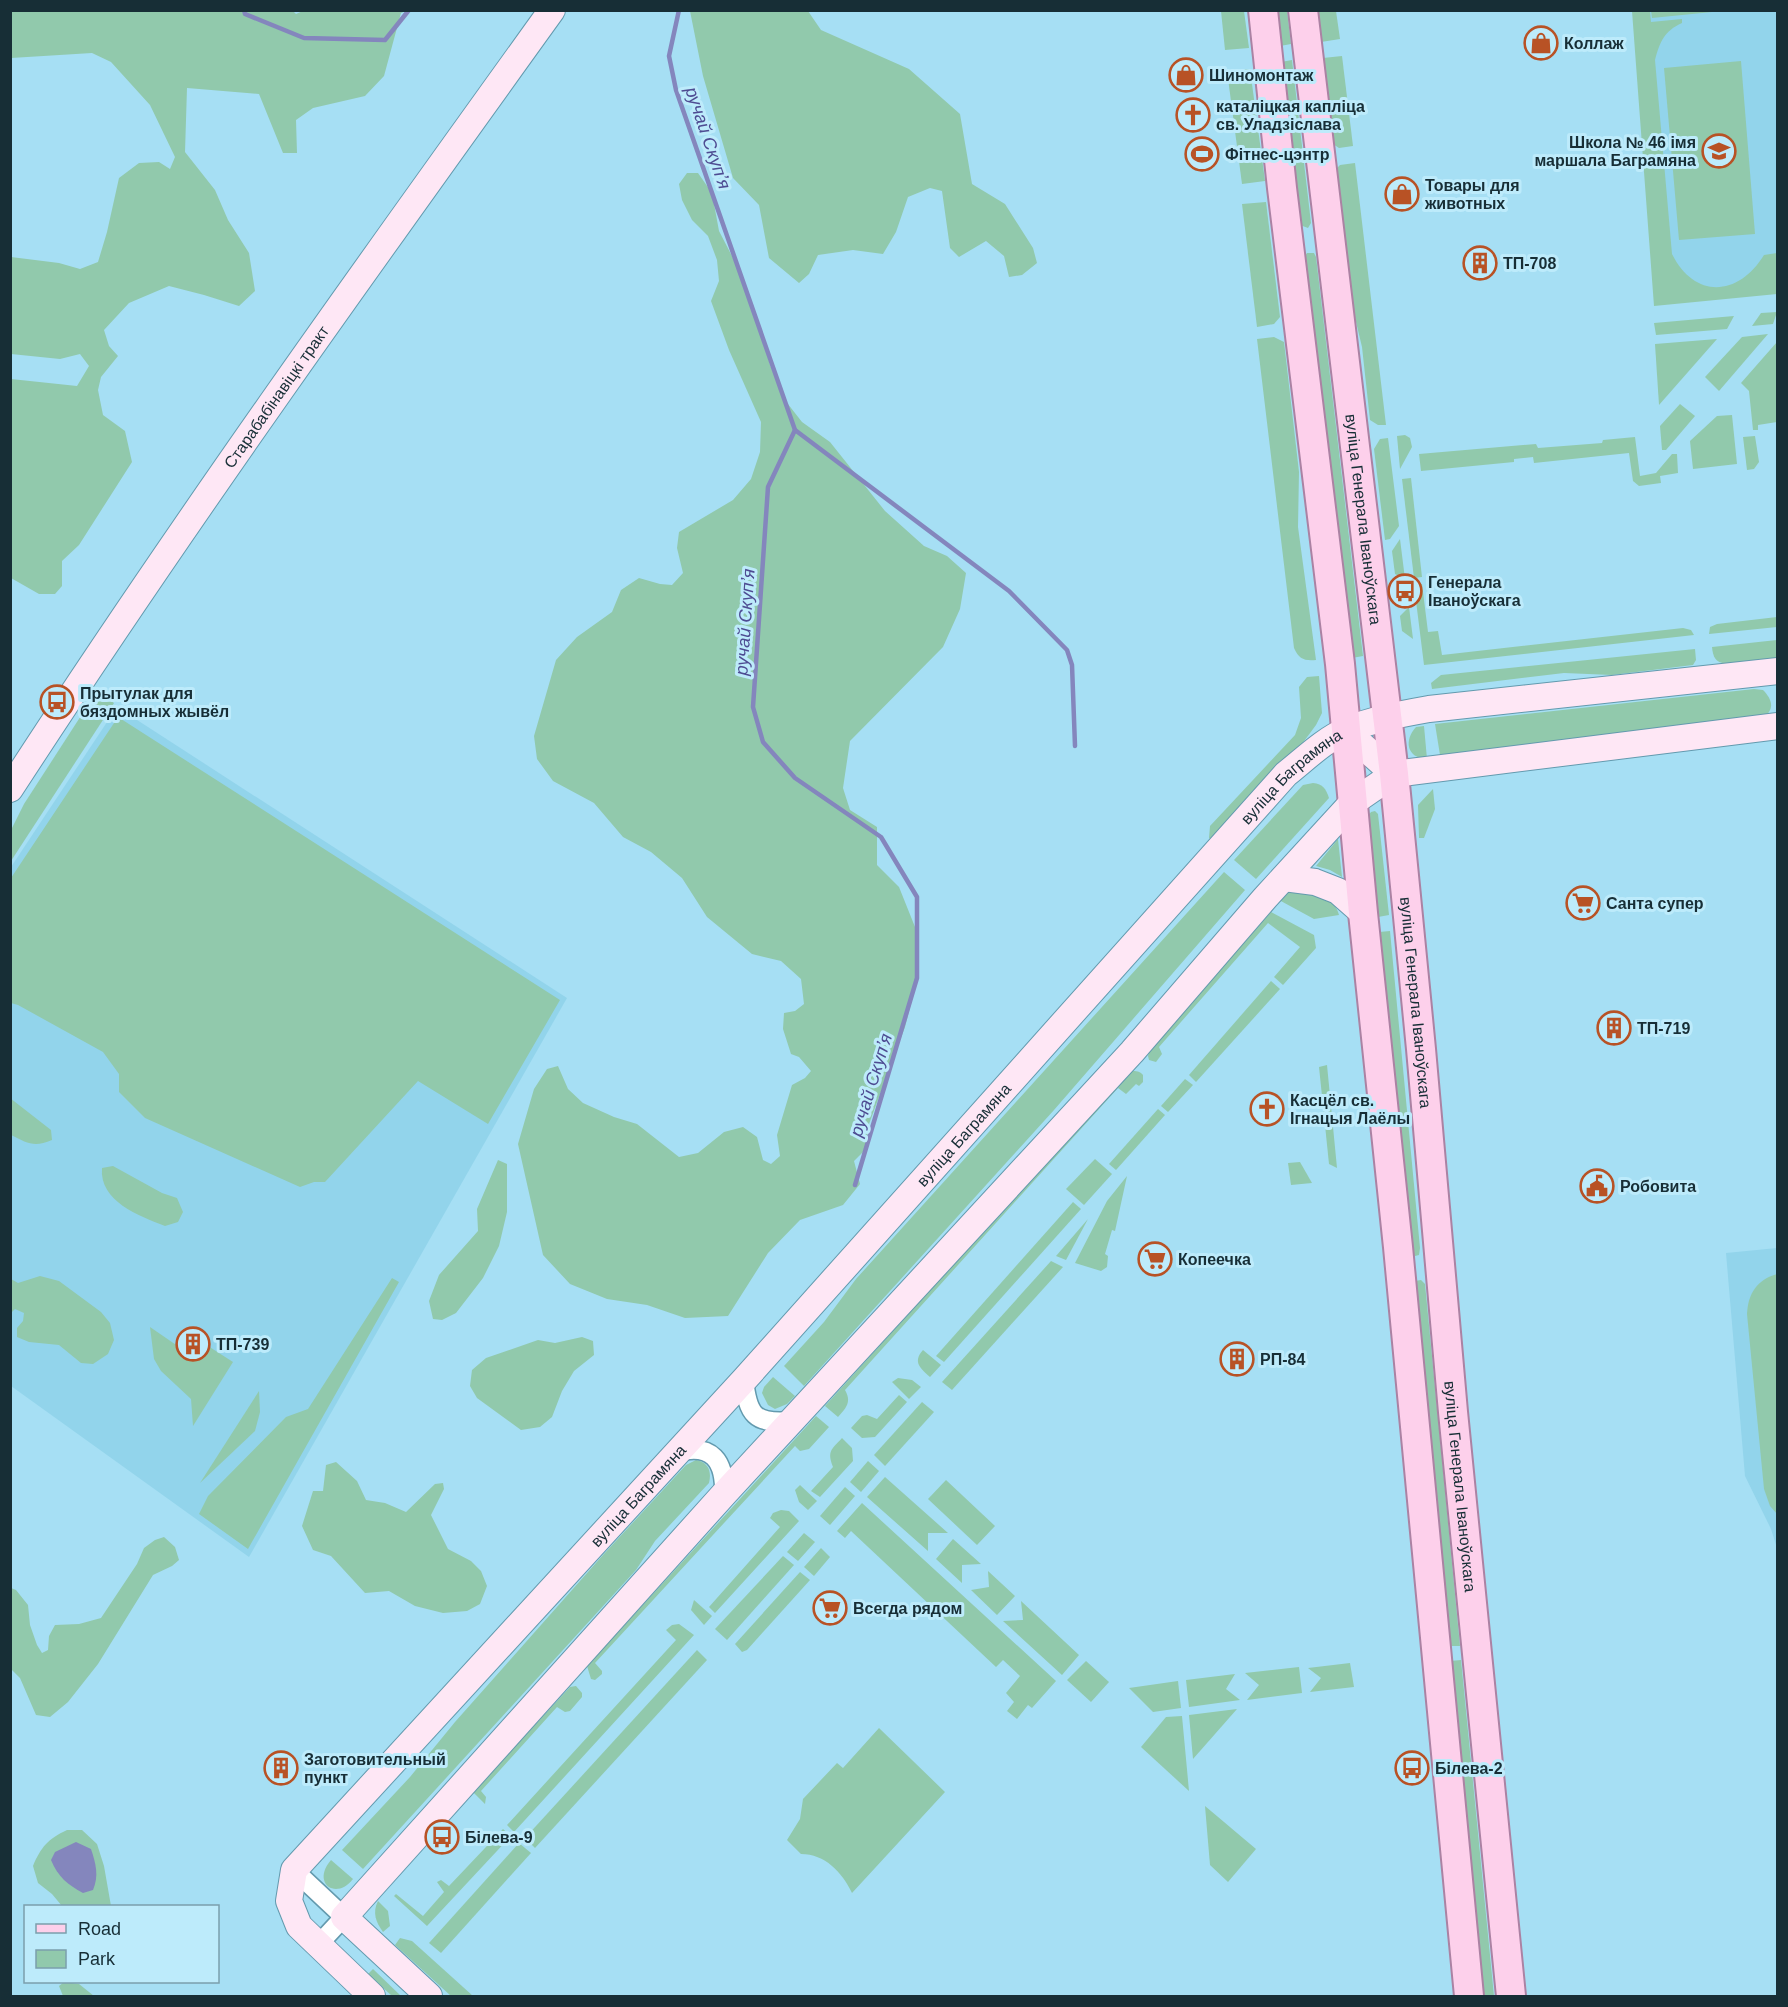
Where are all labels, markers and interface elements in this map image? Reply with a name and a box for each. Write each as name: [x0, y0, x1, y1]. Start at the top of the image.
shop icon: Коллаж: [1523, 25, 1559, 61]
place label: Коллаж: [1564, 35, 1624, 52]
shop icon: Шиномонтаж: [1168, 57, 1204, 93]
place label: Шиномонтаж: [1209, 67, 1314, 84]
water label: ручай Скупʼя: [681, 83, 735, 192]
church icon: каталіцкая капліца св. Уладзіслава: [1175, 97, 1211, 133]
place label: каталіцкая капліца св. Уладзіслава: [1216, 98, 1365, 133]
school or university icon: Школа № 46 імя маршала Баграмяна: [1701, 133, 1737, 169]
place label: Школа № 46 імя маршала Баграмяна: [1534, 134, 1696, 169]
sports icon: Фітнес-цэнтр: [1184, 136, 1220, 172]
place label: Фітнес-цэнтр: [1225, 146, 1330, 163]
shop icon: Товары для животных: [1384, 176, 1420, 212]
place label: Товары для животных: [1424, 177, 1520, 212]
building icon: ТП-708: [1462, 245, 1498, 281]
place label: ТП-708: [1503, 255, 1556, 272]
street label: Старабабінавіцкі тракт: [221, 322, 333, 471]
street label: вуліца Генерала Іваноўскага: [1342, 413, 1384, 626]
water label: ручай Скупʼя: [731, 568, 759, 677]
bus stop icon: Генерала Іваноўскага: [1387, 573, 1423, 609]
place label: Генерала Іваноўскага: [1428, 574, 1521, 609]
bus stop icon: Прытулак для бяздомных жывёл: [39, 684, 75, 720]
place label: Прытулак для бяздомных жывёл: [80, 685, 229, 720]
street label: вуліца Баграмяна: [1238, 726, 1345, 827]
supermarket icon: Санта супер: [1565, 885, 1601, 921]
place label: Санта супер: [1606, 895, 1704, 912]
street label: вуліца Генерала Іваноўскага: [1397, 896, 1434, 1109]
building icon: ТП-719: [1596, 1010, 1632, 1046]
place label: ТП-719: [1637, 1020, 1690, 1037]
water label: ручай Скупʼя: [846, 1031, 896, 1140]
street label: вуліца Баграмяна: [914, 1080, 1014, 1190]
church icon: Касцёл св. Ігнацыя Лаёлы: [1249, 1091, 1285, 1127]
place label: Касцёл св. Ігнацыя Лаёлы: [1290, 1092, 1410, 1127]
public building icon: Робовита: [1579, 1168, 1615, 1204]
place label: Робовита: [1620, 1178, 1696, 1195]
supermarket icon: Копеечка: [1137, 1241, 1173, 1277]
place label: Копеечка: [1178, 1251, 1251, 1268]
building icon: ТП-739: [175, 1326, 211, 1362]
place label: ТП-739: [216, 1336, 269, 1353]
building icon: РП-84: [1219, 1341, 1255, 1377]
place label: РП-84: [1260, 1351, 1305, 1368]
street label: вуліца Генерала Іваноўскага: [1441, 1380, 1479, 1593]
street label: вуліца Баграмяна: [588, 1441, 689, 1550]
supermarket icon: Всегда рядом: [812, 1590, 848, 1626]
place label: Всегда рядом: [853, 1600, 962, 1617]
building icon: Заготовительный пункт: [263, 1750, 299, 1786]
bus stop icon: Білева-2: [1394, 1750, 1430, 1786]
place label: Заготовительный пункт: [304, 1751, 446, 1786]
place label: Білева-2: [1435, 1760, 1503, 1777]
bus stop icon: Білева-9: [424, 1819, 460, 1855]
place label: Білева-9: [465, 1829, 533, 1846]
legend: [24, 1905, 219, 1983]
text: Road: [78, 1919, 121, 1939]
text: Park: [78, 1949, 116, 1969]

